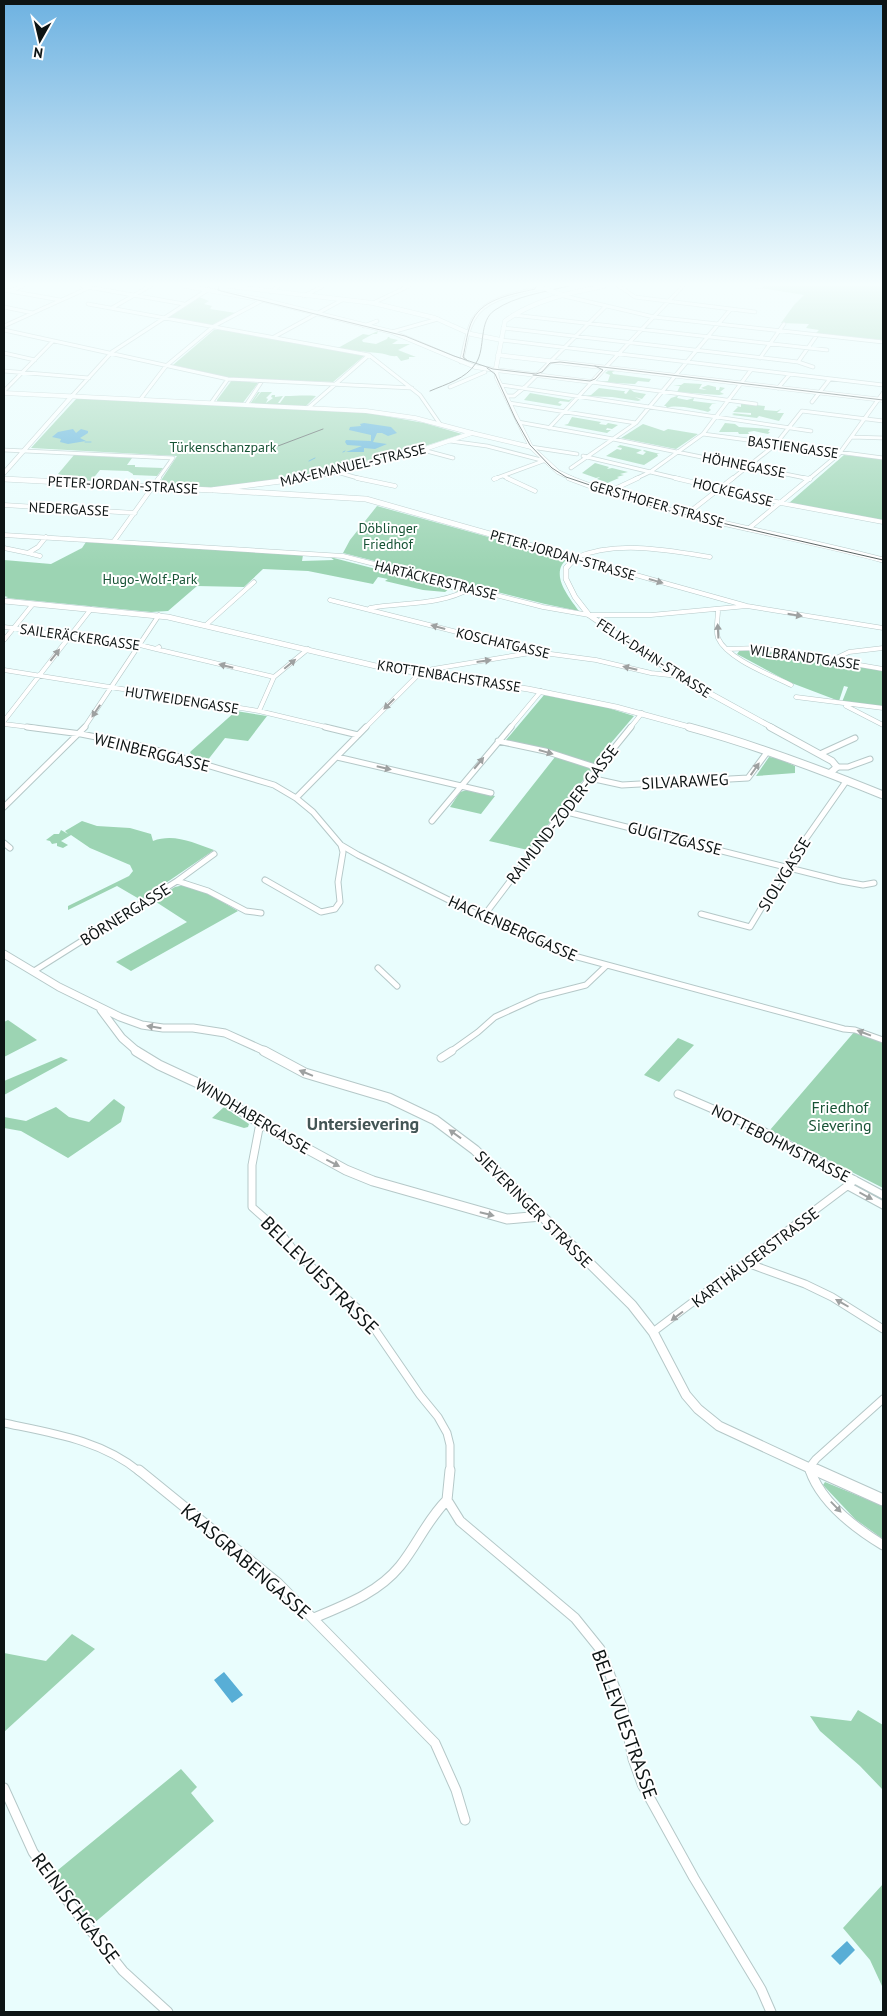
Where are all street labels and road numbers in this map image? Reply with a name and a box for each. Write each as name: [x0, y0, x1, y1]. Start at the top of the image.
street label: BASTIENGASSE: [746, 432, 840, 462]
street label: MAX-EMANUEL-STRASSE: [278, 439, 428, 491]
street label: HÖHNEGASSE: [701, 448, 787, 482]
street label: PETER-JORDAN-STRASSE: [47, 472, 199, 498]
street label: HOCKEGASSE: [691, 473, 775, 511]
street label: GERSTHOFER STRASSE: [588, 476, 726, 532]
street label: NEDERGASSE: [28, 498, 110, 520]
street label: PETER-JORDAN-STRASSE: [488, 526, 638, 584]
street label: HARTÄCKERSTRASSE: [373, 556, 499, 604]
street label: FELIX-DAHN-STRASSE: [593, 614, 715, 702]
street label: SAILERÄCKERGASSE: [19, 620, 141, 654]
street label: KOSCHATGASSE: [454, 623, 552, 663]
street label: WILBRANDTGASSE: [749, 640, 861, 674]
street label: KROTTENBACHSTRASSE: [376, 656, 522, 696]
street label: HUTWEIDENGASSE: [124, 682, 240, 718]
street label: WEINBERGGASSE: [92, 728, 212, 776]
street label: RAIMUND-ZODER-GASSE: [502, 741, 622, 887]
street label: SILVARAWEG: [641, 769, 729, 793]
street label: GUGITZGASSE: [626, 817, 724, 859]
street label: SIOLYGASSE: [753, 833, 815, 915]
street label: BÖRNERGASSE: [76, 878, 174, 950]
street label: HACKENBERGGASSE: [445, 891, 581, 965]
street label: WINDHABERGASSE: [192, 1074, 314, 1158]
street label: NOTTEBOHMSTRASSE: [708, 1099, 854, 1187]
street label: SIEVERINGER STRASSE: [471, 1146, 597, 1272]
street label: KARTHÄUSERSTRASSE: [687, 1202, 823, 1312]
street label: BELLEVUESTRASSE: [256, 1211, 384, 1339]
street label: KAASGRABENGASSE: [176, 1498, 316, 1624]
street label: BELLEVUESTRASSE: [587, 1646, 663, 1802]
street label: REINISCHGASSE: [27, 1848, 125, 1968]

